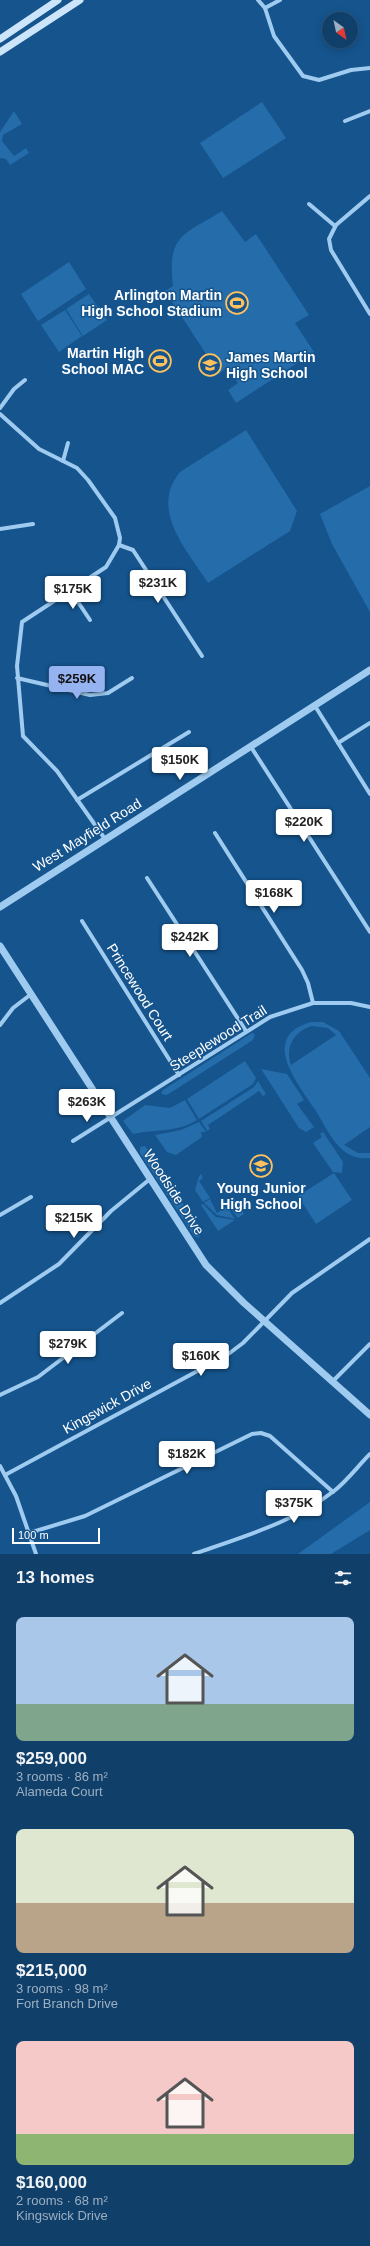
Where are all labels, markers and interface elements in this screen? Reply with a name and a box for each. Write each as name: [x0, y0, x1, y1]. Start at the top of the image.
north arrow: [322, 12, 358, 48]
map controls: [322, 12, 358, 48]
place label: Arlington Martin High School Stadium: [81, 287, 222, 319]
sports icon: Arlington Martin High School Stadium: [224, 290, 250, 316]
place label: Martin High School MAC: [62, 345, 144, 377]
sports icon: Martin High School MAC: [147, 348, 173, 374]
place label: James Martin High School: [226, 349, 315, 381]
school or university icon: James Martin High School: [197, 352, 223, 378]
pin: $231K: [130, 570, 186, 604]
text: $231K: [139, 575, 177, 590]
pin: $175K: [45, 576, 101, 610]
text: $175K: [54, 581, 92, 596]
pin: $259K: [49, 666, 105, 700]
text: $259K: [58, 671, 96, 686]
pin: $150K: [152, 747, 208, 781]
text: $150K: [161, 752, 199, 767]
street label: West Mayfield Road: [30, 795, 144, 875]
pin: $220K: [276, 809, 332, 843]
text: $220K: [285, 814, 323, 829]
pin: $168K: [246, 880, 302, 914]
text: $168K: [255, 885, 293, 900]
pin: $242K: [162, 924, 218, 958]
text: $242K: [171, 929, 209, 944]
street label: Princewood Court: [104, 941, 176, 1044]
street label: Steeplewood Trail: [167, 1002, 269, 1074]
pin: $263K: [59, 1089, 115, 1123]
text: $263K: [68, 1094, 106, 1109]
street label: Woodside Drive: [140, 1146, 208, 1238]
school or university icon: Young Junior High School: [248, 1153, 274, 1179]
place label: Young Junior High School: [216, 1180, 306, 1212]
pin: $215K: [46, 1205, 102, 1239]
text: $215K: [55, 1210, 93, 1225]
pin: $279K: [40, 1331, 96, 1365]
text: $279K: [49, 1336, 87, 1351]
pin: $160K: [173, 1343, 229, 1377]
text: $160K: [182, 1348, 220, 1363]
street label: Kingswick Drive: [60, 1375, 154, 1437]
pin: $182K: [159, 1441, 215, 1475]
text: $182K: [168, 1446, 206, 1461]
pin: $375K: [266, 1490, 322, 1524]
text: $375K: [275, 1495, 313, 1510]
scale bar: [12, 1526, 100, 1545]
text: 100 m: [18, 1529, 49, 1541]
icon: filters: [332, 1567, 354, 1589]
text: 13 homes: [16, 1568, 94, 1587]
icon: home: [149, 1643, 221, 1715]
text: $259,000: [16, 1749, 87, 1768]
text: 3 rooms · 86 m²: [16, 1769, 108, 1784]
text: Alameda Court: [16, 1784, 103, 1799]
icon: home: [149, 1855, 221, 1927]
text: $215,000: [16, 1961, 87, 1980]
text: 3 rooms · 98 m²: [16, 1981, 108, 1996]
text: Fort Branch Drive: [16, 1996, 118, 2011]
icon: home: [149, 2067, 221, 2139]
text: $160,000: [16, 2173, 87, 2192]
text: 2 rooms · 68 m²: [16, 2193, 108, 2208]
text: Kingswick Drive: [16, 2208, 108, 2223]

